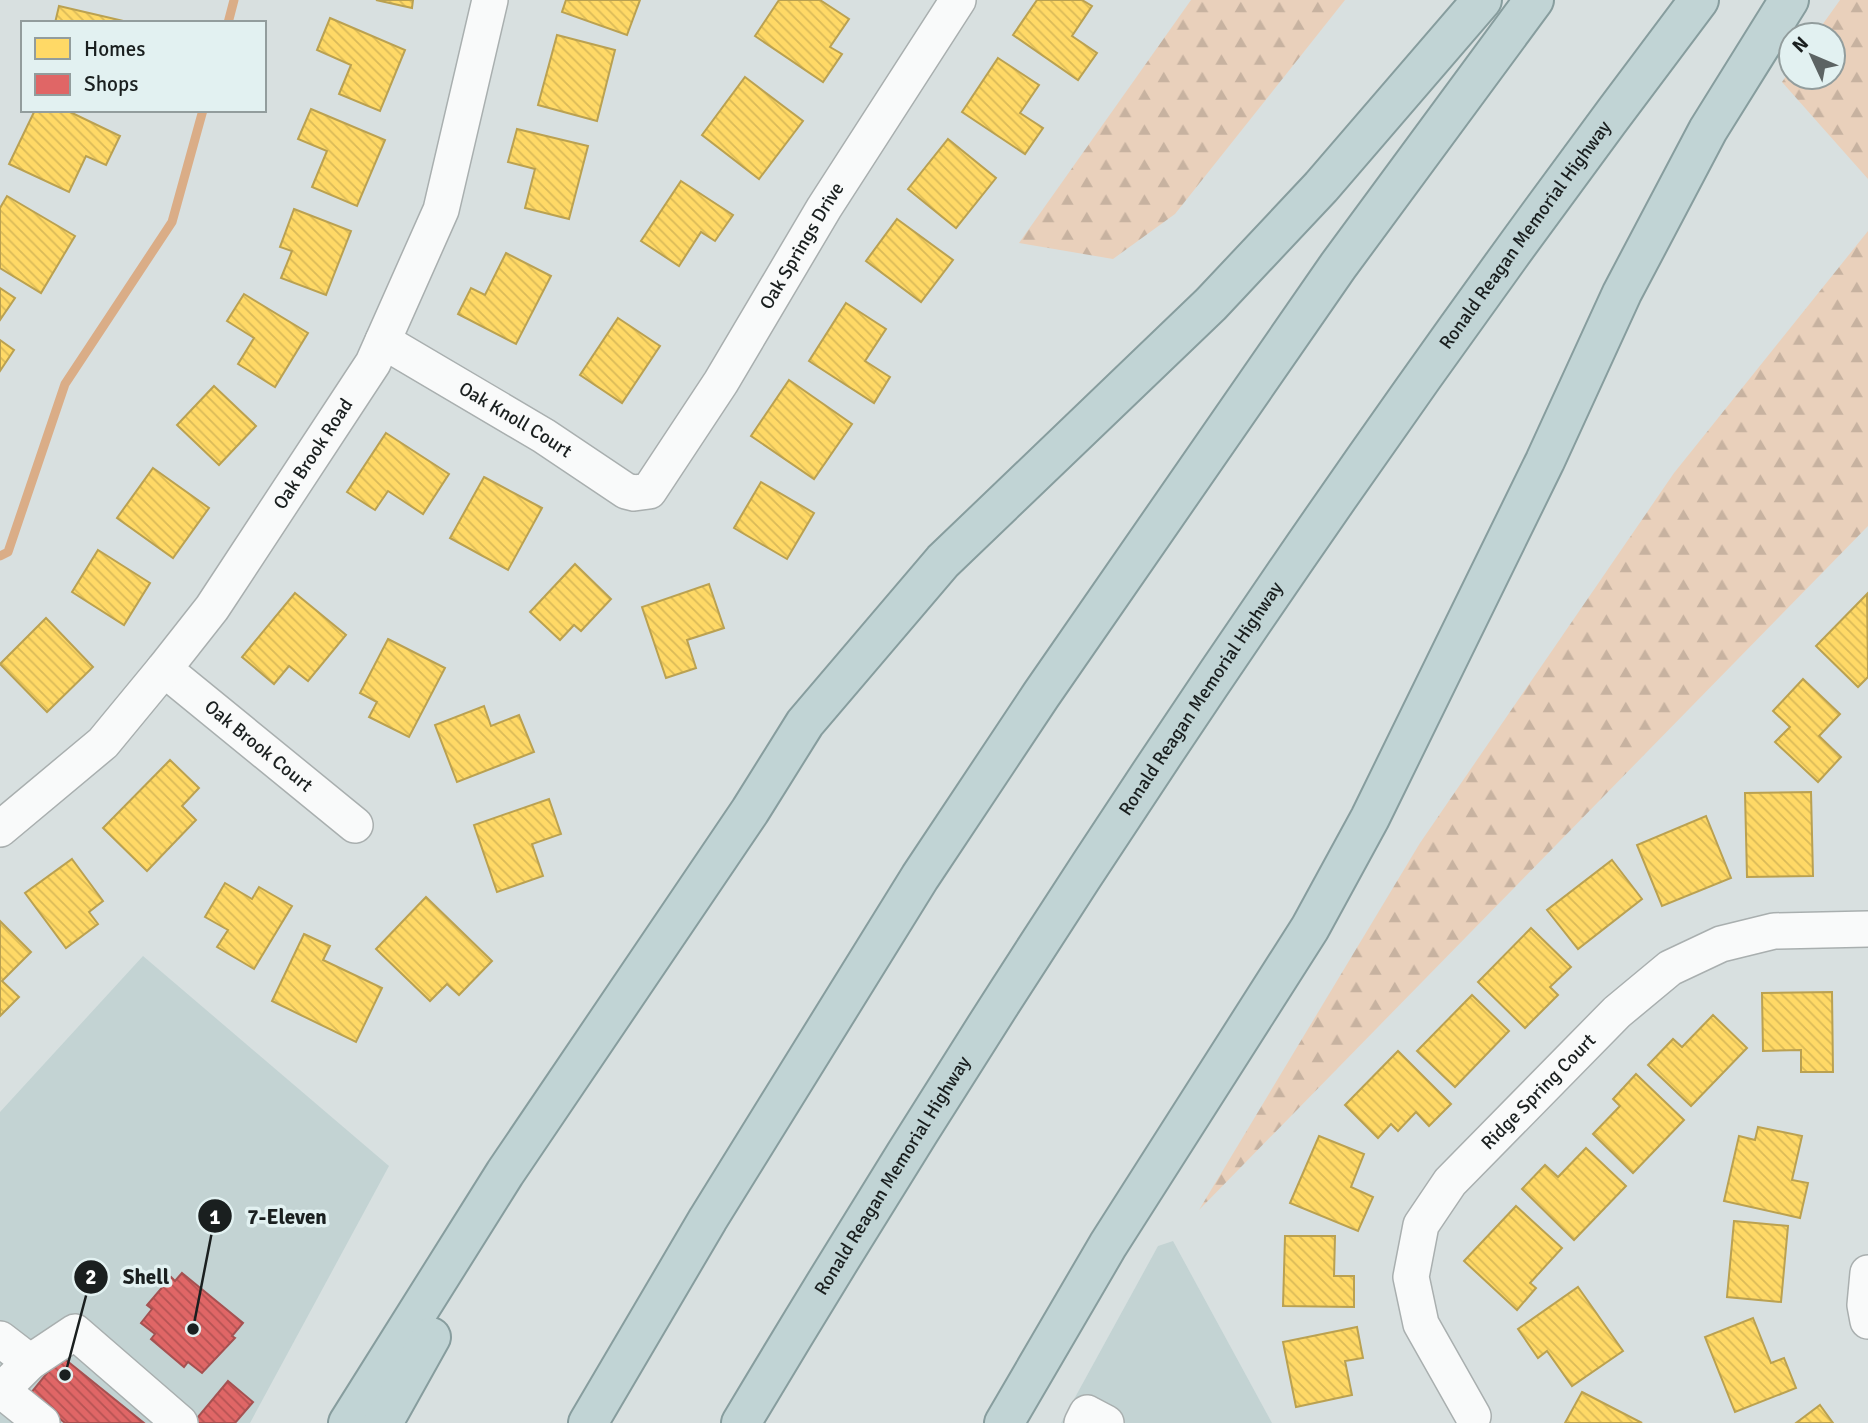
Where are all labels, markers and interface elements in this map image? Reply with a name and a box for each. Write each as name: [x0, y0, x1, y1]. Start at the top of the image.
legend: [21, 21, 266, 112]
north arrow: [1777, 21, 1847, 91]
text: N: [1787, 32, 1814, 58]
text: Homes: [84, 36, 146, 62]
text: Shops: [84, 71, 138, 97]
street label: Ronald Reagan Memorial Highway: [1434, 116, 1616, 354]
street label: Oak Springs Drive: [755, 178, 849, 314]
street label: Oak Knoll Court: [454, 376, 577, 463]
street label: Oak Brook Road: [268, 394, 358, 514]
street label: Ronald Reagan Memorial Highway: [1114, 577, 1288, 820]
street label: Oak Brook Court: [200, 695, 318, 798]
street label: Ridge Spring Court: [1476, 1028, 1601, 1155]
street label: Ronald Reagan Memorial Highway: [809, 1052, 976, 1300]
callout: 7-Eleven: [198, 1195, 340, 1237]
text: 1: [209, 1204, 221, 1230]
text: 7-Eleven: [247, 1204, 327, 1230]
callout: Shell: [73, 1256, 183, 1298]
text: 2: [85, 1264, 97, 1290]
text: Shell: [123, 1264, 170, 1290]

